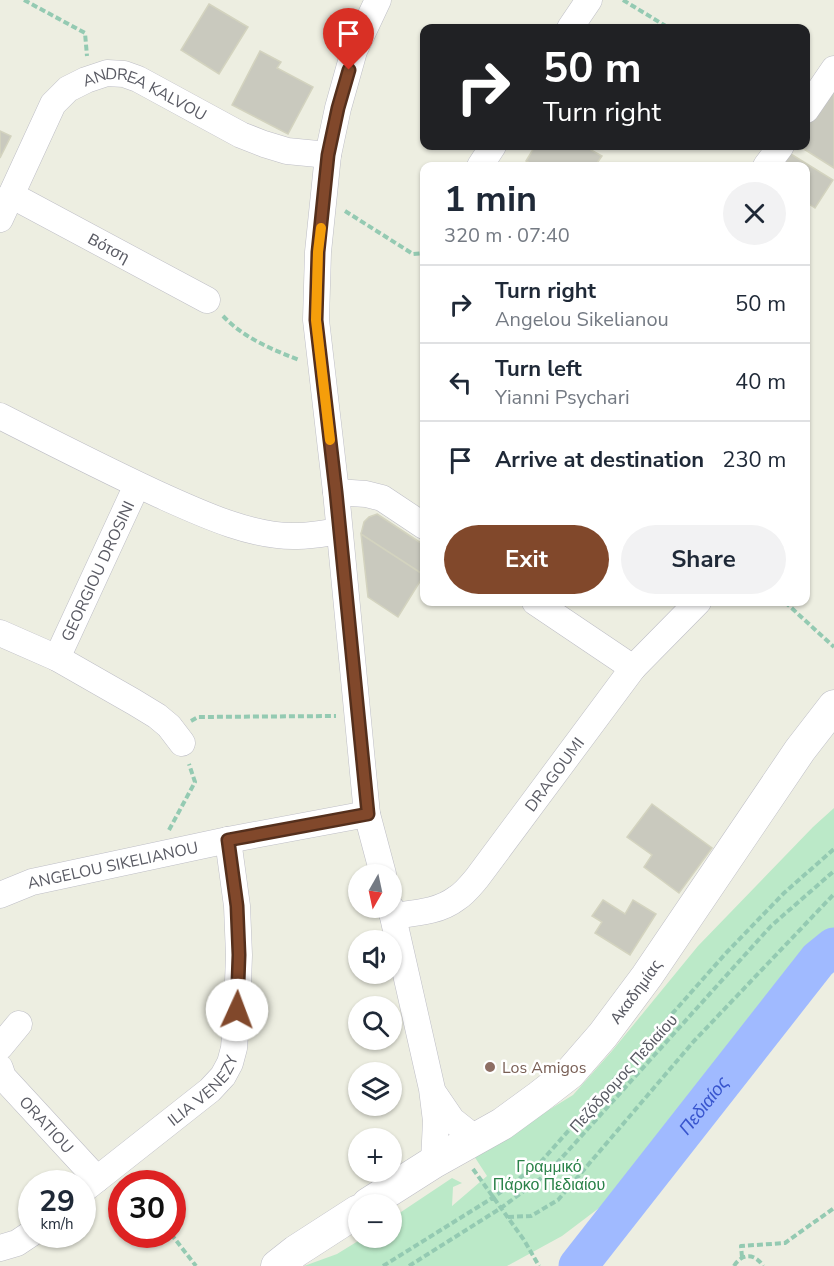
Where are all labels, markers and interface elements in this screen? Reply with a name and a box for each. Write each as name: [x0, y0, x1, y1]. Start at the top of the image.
pin: [323, 8, 374, 70]
icon: arrive: [332, 17, 365, 50]
text: 50 m: [543, 40, 642, 97]
icon: right: [444, 48, 522, 126]
street label: ANDREA KALVOU: [80, 63, 210, 126]
text: Turn right: [543, 94, 661, 131]
text: 1 min: [444, 175, 537, 224]
button: close: [723, 182, 786, 245]
text: 320 m · 07:40: [444, 222, 570, 249]
street label: Βότση: [84, 228, 133, 268]
text: Turn right: [495, 276, 596, 306]
icon: right: [444, 288, 477, 321]
text: 50 m: [735, 289, 786, 319]
text: Angelou Sikelianou: [495, 306, 669, 333]
text: Turn left: [495, 354, 582, 384]
icon: left: [444, 366, 477, 399]
text: 40 m: [735, 367, 786, 397]
text: Yianni Psychari: [495, 384, 630, 411]
icon: arrive: [444, 444, 477, 477]
text: Arrive at destination: [495, 445, 704, 475]
text: 230 m: [722, 445, 786, 475]
street label: GEORGIOU DROSINI: [56, 498, 140, 645]
button: Exit: [444, 525, 609, 594]
button: Share: [621, 525, 786, 594]
street label: DRAGOUMI: [520, 733, 590, 816]
street label: ANGELOU SIKELIANOU: [25, 837, 200, 895]
north arrow: [348, 864, 402, 918]
map controls: [348, 864, 402, 1248]
button: sound: [348, 930, 402, 984]
street label: Ακαδημίας: [605, 955, 667, 1029]
position arrow: [205, 978, 269, 1042]
button: search: [348, 996, 402, 1050]
street label: Πεζόδρομος Πεδιαίου: [565, 1010, 683, 1137]
street label: ILIA VENEZY: [163, 1053, 244, 1131]
place label: Los Amigos: [502, 1057, 586, 1079]
marker: Los Amigos: [483, 1060, 497, 1074]
button: layers: [348, 1062, 402, 1116]
water label: Πεδιαίος: [673, 1071, 734, 1140]
street label: ORATIOU: [14, 1092, 78, 1159]
button: +: [348, 1128, 402, 1182]
park label: Γραμμικό Πάρκο Πεδιαίου: [493, 1156, 605, 1196]
speed limit sign: 30: [108, 1170, 186, 1248]
text: 29: [39, 1181, 75, 1222]
button: −: [348, 1194, 402, 1248]
text: km/h: [40, 1214, 74, 1234]

